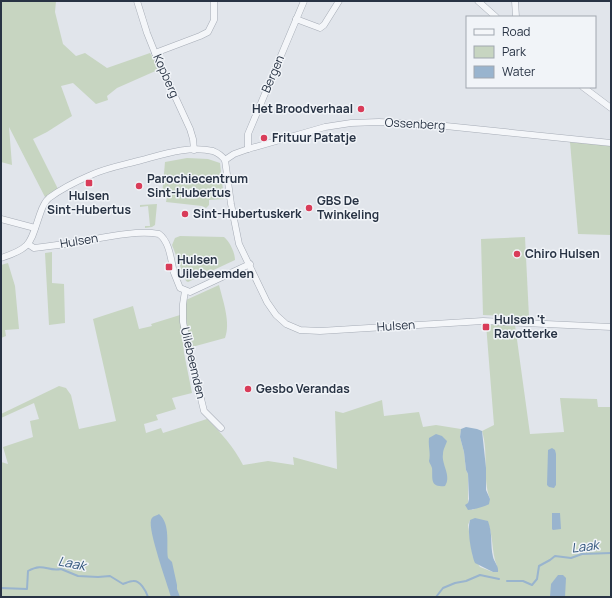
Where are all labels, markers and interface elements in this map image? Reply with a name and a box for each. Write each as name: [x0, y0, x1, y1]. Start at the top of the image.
legend: [466, 16, 596, 88]
text: Road: [502, 23, 530, 40]
text: Park: [502, 43, 527, 60]
street label: Kopberg: [149, 51, 184, 100]
street label: Bergen: [257, 52, 288, 95]
text: Water: [502, 63, 536, 80]
place label: Het Broodverhaal: [252, 100, 353, 117]
marker: Het Broodverhaal: [356, 104, 366, 114]
street label: Ossenberg: [384, 113, 446, 134]
place label: Frituur Patatje: [272, 129, 356, 146]
marker: Frituur Patatje: [259, 133, 269, 143]
place label: Parochiecentrum Sint-Hubertus: [147, 170, 248, 201]
marker: Hulsen Sint-Hubertus: [84, 178, 94, 188]
marker: Parochiecentrum Sint-Hubertus: [134, 181, 144, 191]
place label: Hulsen Sint-Hubertus: [47, 187, 131, 218]
place label: GBS De Twinkeling: [317, 192, 379, 223]
marker: GBS De Twinkeling: [304, 203, 314, 213]
place label: Sint-Hubertuskerk: [193, 205, 302, 222]
marker: Sint-Hubertuskerk: [180, 209, 190, 219]
street label: Hulsen: [59, 229, 99, 252]
place label: Chiro Hulsen: [525, 245, 600, 262]
marker: Chiro Hulsen: [512, 249, 522, 259]
place label: Hulsen Uilebeemden: [177, 251, 254, 282]
marker: Hulsen Uilebeemden: [164, 262, 174, 272]
place label: Hulsen 't Ravotterke: [494, 311, 558, 342]
street label: Hulsen: [376, 316, 416, 335]
marker: Hulsen 't Ravotterke: [481, 322, 491, 332]
street label: Uilebeemden: [177, 325, 210, 400]
place label: Gesbo Verandas: [256, 380, 350, 397]
marker: Gesbo Verandas: [243, 384, 253, 394]
water label: Laak: [570, 535, 602, 557]
water label: Laak: [57, 552, 90, 575]

